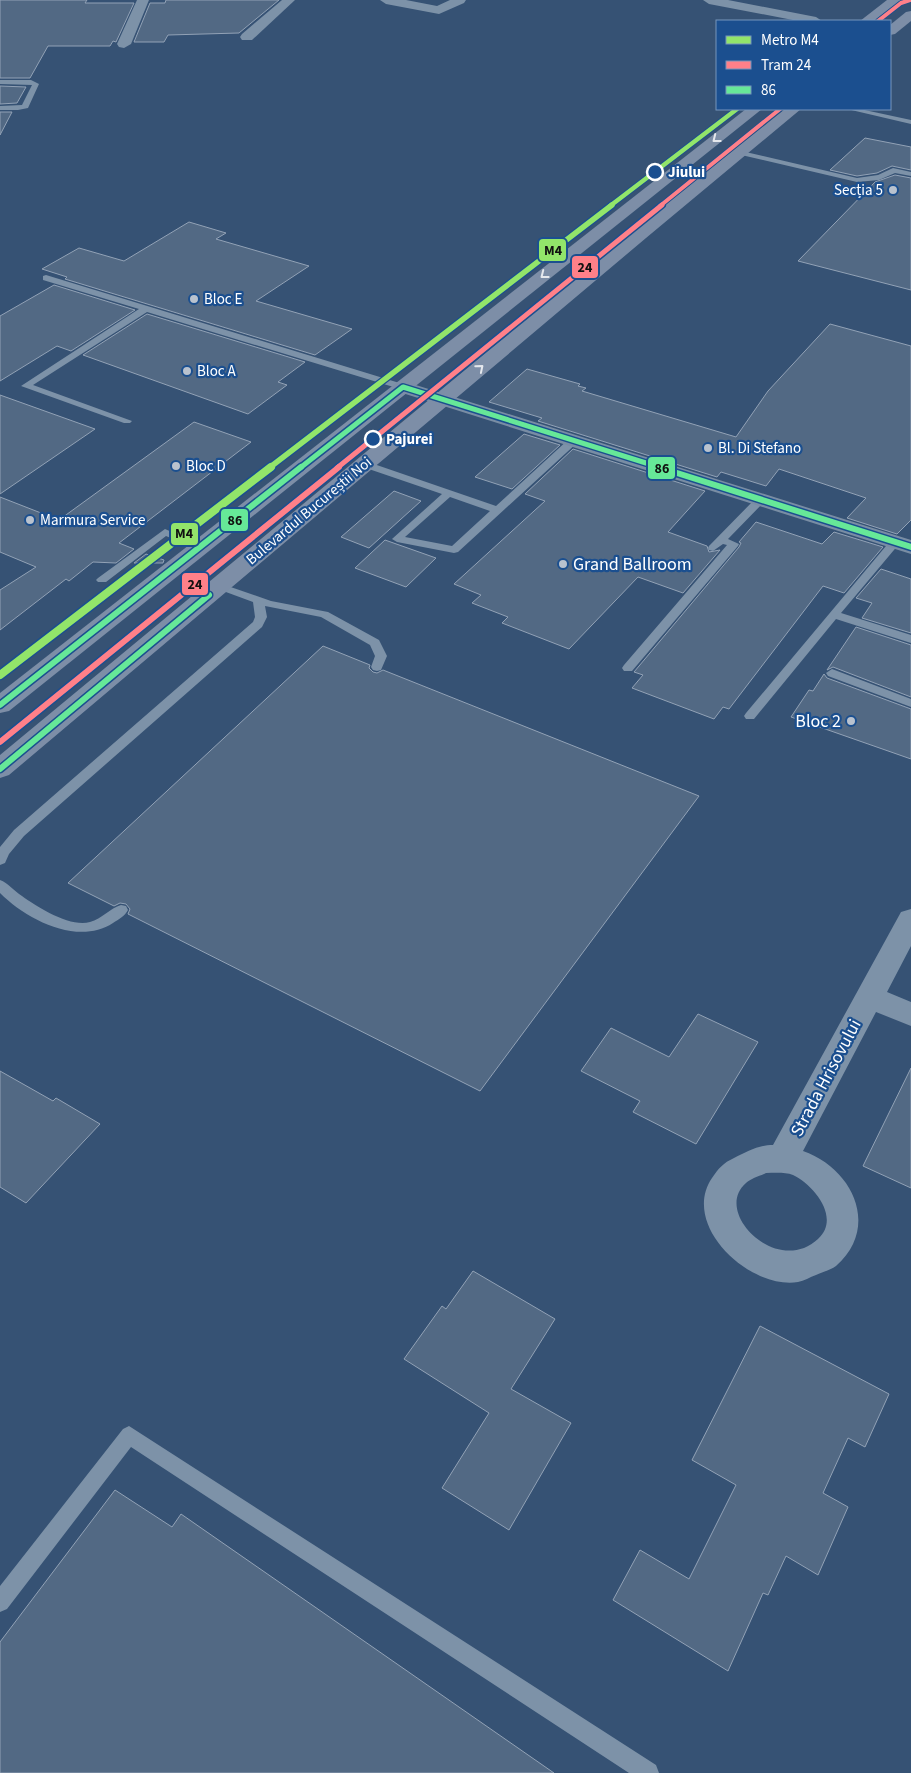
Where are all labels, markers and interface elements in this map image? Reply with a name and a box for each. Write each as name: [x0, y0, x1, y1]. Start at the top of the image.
legend: [716, 20, 891, 110]
text: Metro M4: [761, 30, 819, 51]
text: Tram 24: [761, 55, 812, 76]
text: 86: [761, 80, 776, 101]
one-way arrow: [713, 133, 722, 142]
place label: Jiului: [668, 162, 705, 183]
marker: Jiului: [646, 163, 664, 181]
place label: Secția 5: [834, 180, 883, 201]
marker: Secția 5: [887, 184, 899, 196]
line badge: M4: [538, 238, 567, 262]
text: M4: [544, 241, 563, 261]
line badge: 24: [571, 255, 599, 279]
text: 24: [578, 258, 593, 278]
one-way arrow: [540, 269, 550, 278]
place label: Bloc E: [204, 289, 243, 310]
marker: Bloc E: [188, 293, 200, 305]
place label: Bloc A: [197, 361, 237, 382]
one-way arrow: [475, 364, 484, 373]
marker: Bloc A: [181, 365, 193, 377]
place label: Pajurei: [386, 429, 433, 450]
marker: Pajurei: [364, 430, 382, 448]
place label: Bl. Di Stefano: [718, 438, 801, 459]
marker: Bl. Di Stefano: [702, 442, 714, 454]
street label: Bulevardul Bucureștii Noi: [242, 452, 376, 570]
place label: Bloc D: [186, 456, 226, 477]
line badge: 86: [647, 456, 676, 480]
text: 86: [655, 459, 669, 479]
marker: Bloc D: [170, 460, 182, 472]
line badge: 86: [220, 508, 249, 532]
place label: Marmura Service: [40, 510, 145, 531]
text: 86: [228, 511, 242, 531]
marker: Marmura Service: [24, 514, 36, 526]
line badge: M4: [170, 522, 199, 546]
text: M4: [175, 524, 194, 544]
place label: Grand Ballroom: [573, 552, 692, 577]
marker: Grand Ballroom: [557, 558, 569, 570]
line badge: 24: [181, 572, 209, 596]
text: 24: [188, 575, 203, 595]
place label: Bloc 2: [795, 709, 841, 734]
marker: Bloc 2: [845, 715, 857, 727]
street label: Strada Hrisovului: [785, 1015, 867, 1141]

